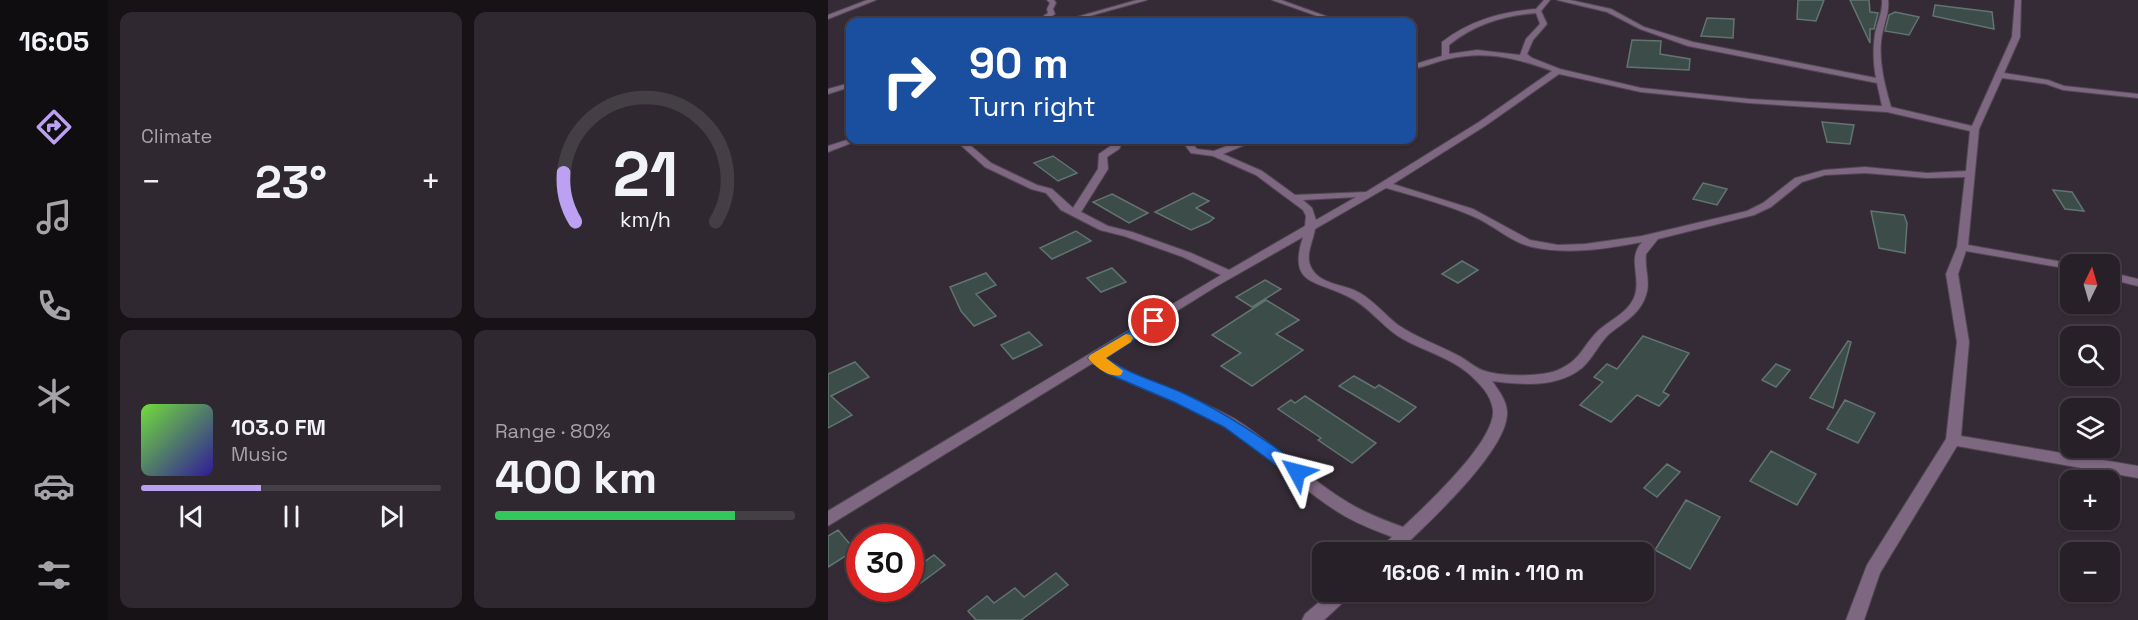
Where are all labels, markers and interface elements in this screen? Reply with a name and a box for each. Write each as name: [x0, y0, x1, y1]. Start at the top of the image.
text: 16:05: [19, 24, 89, 59]
text: 90 m: [969, 37, 1069, 90]
icon: right: [870, 42, 948, 120]
text: Turn right: [969, 89, 1096, 124]
icon: directions: [33, 106, 75, 148]
text: Climate: [141, 123, 212, 149]
text: 21: [612, 135, 678, 214]
text: 23°: [255, 154, 327, 211]
text: −: [141, 161, 161, 203]
text: +: [421, 161, 441, 203]
icon: music: [33, 196, 75, 238]
text: km/h: [619, 206, 671, 233]
north arrow: [2060, 254, 2120, 314]
map controls: [2060, 254, 2120, 602]
icon: phone: [33, 285, 75, 327]
pin: [1128, 295, 1179, 346]
icon: arrive: [1137, 304, 1170, 337]
button: search: [2060, 326, 2120, 386]
icon: climate: [33, 375, 75, 417]
button: layers: [2060, 398, 2120, 458]
text: 103.0 FM: [231, 413, 326, 441]
text: Range · 80%: [495, 418, 611, 444]
position arrow: [1265, 440, 1329, 504]
text: Music: [231, 441, 288, 467]
text: 400 km: [495, 449, 657, 506]
icon: car: [33, 465, 75, 507]
button: +: [2060, 470, 2120, 530]
icon: previous: [175, 500, 208, 533]
icon: pause: [275, 500, 308, 533]
icon: next: [375, 500, 408, 533]
speed limit sign: 30: [846, 524, 924, 602]
button: −: [2060, 542, 2120, 602]
icon: filters: [33, 554, 75, 596]
text: 16:06 · 1 min · 110 m: [1382, 558, 1584, 586]

